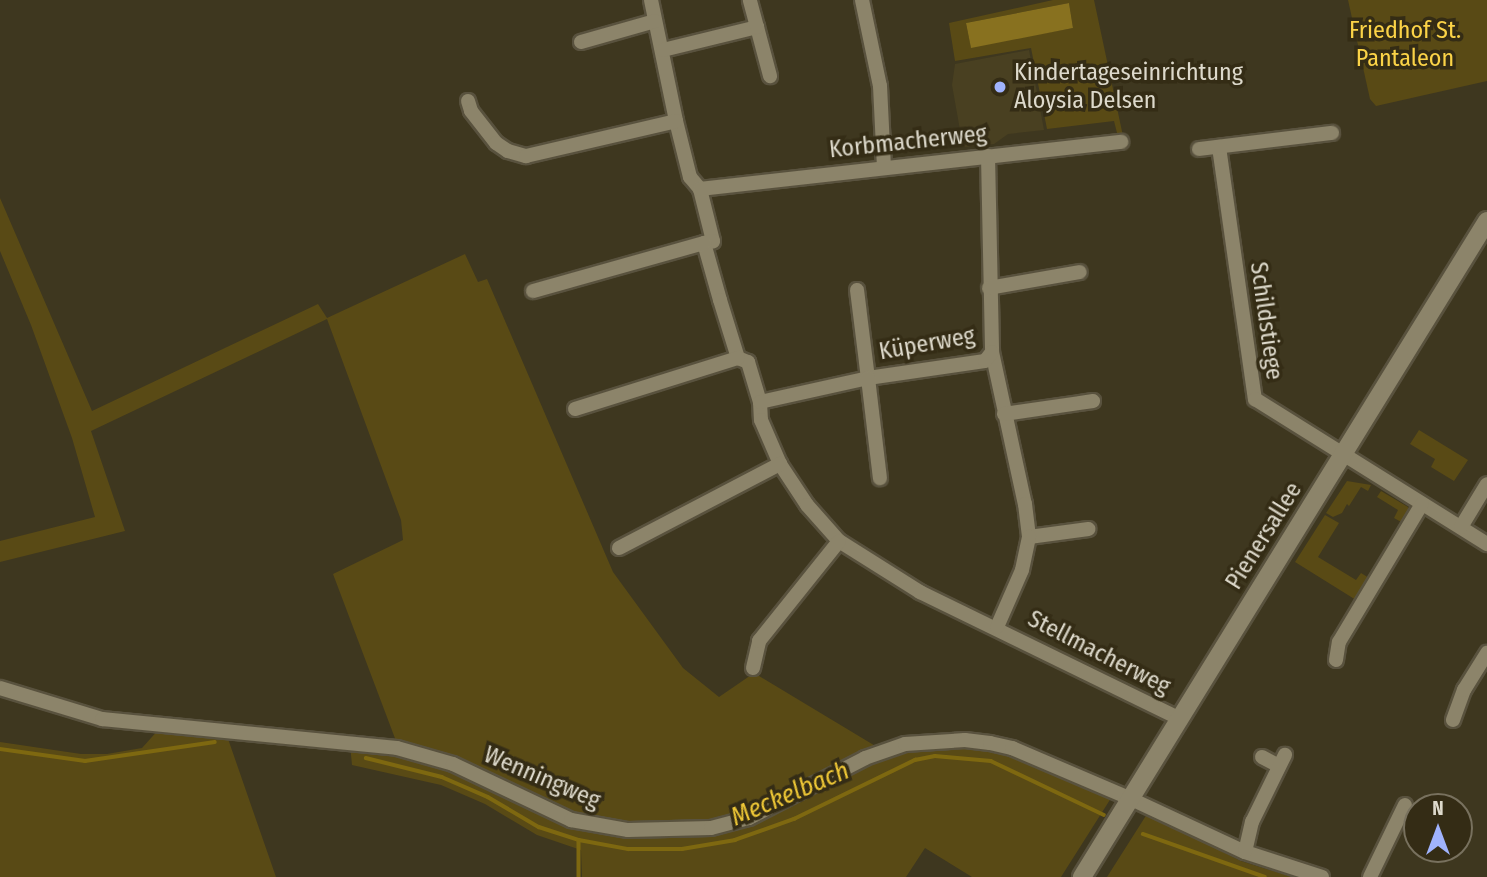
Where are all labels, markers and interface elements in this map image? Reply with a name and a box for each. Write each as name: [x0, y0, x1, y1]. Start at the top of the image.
park label: Friedhof St. Pantaleon: [1349, 17, 1461, 73]
place label: Kindertageseinrichtung Aloysia Delsen: [1014, 59, 1243, 115]
marker: Kindertageseinrichtung Aloysia Delsen: [992, 79, 1008, 95]
street label: Korbmacherweg: [828, 119, 988, 165]
street label: Schildstiege: [1243, 260, 1289, 382]
street label: Küperweg: [877, 321, 977, 367]
street label: Pienersallee: [1220, 477, 1308, 595]
street label: Stellmacherweg: [1023, 605, 1175, 701]
street label: Wenningweg: [479, 741, 605, 815]
water label: Meckelbach: [726, 755, 854, 833]
north arrow: [1403, 793, 1473, 863]
text: N: [1432, 797, 1444, 820]

